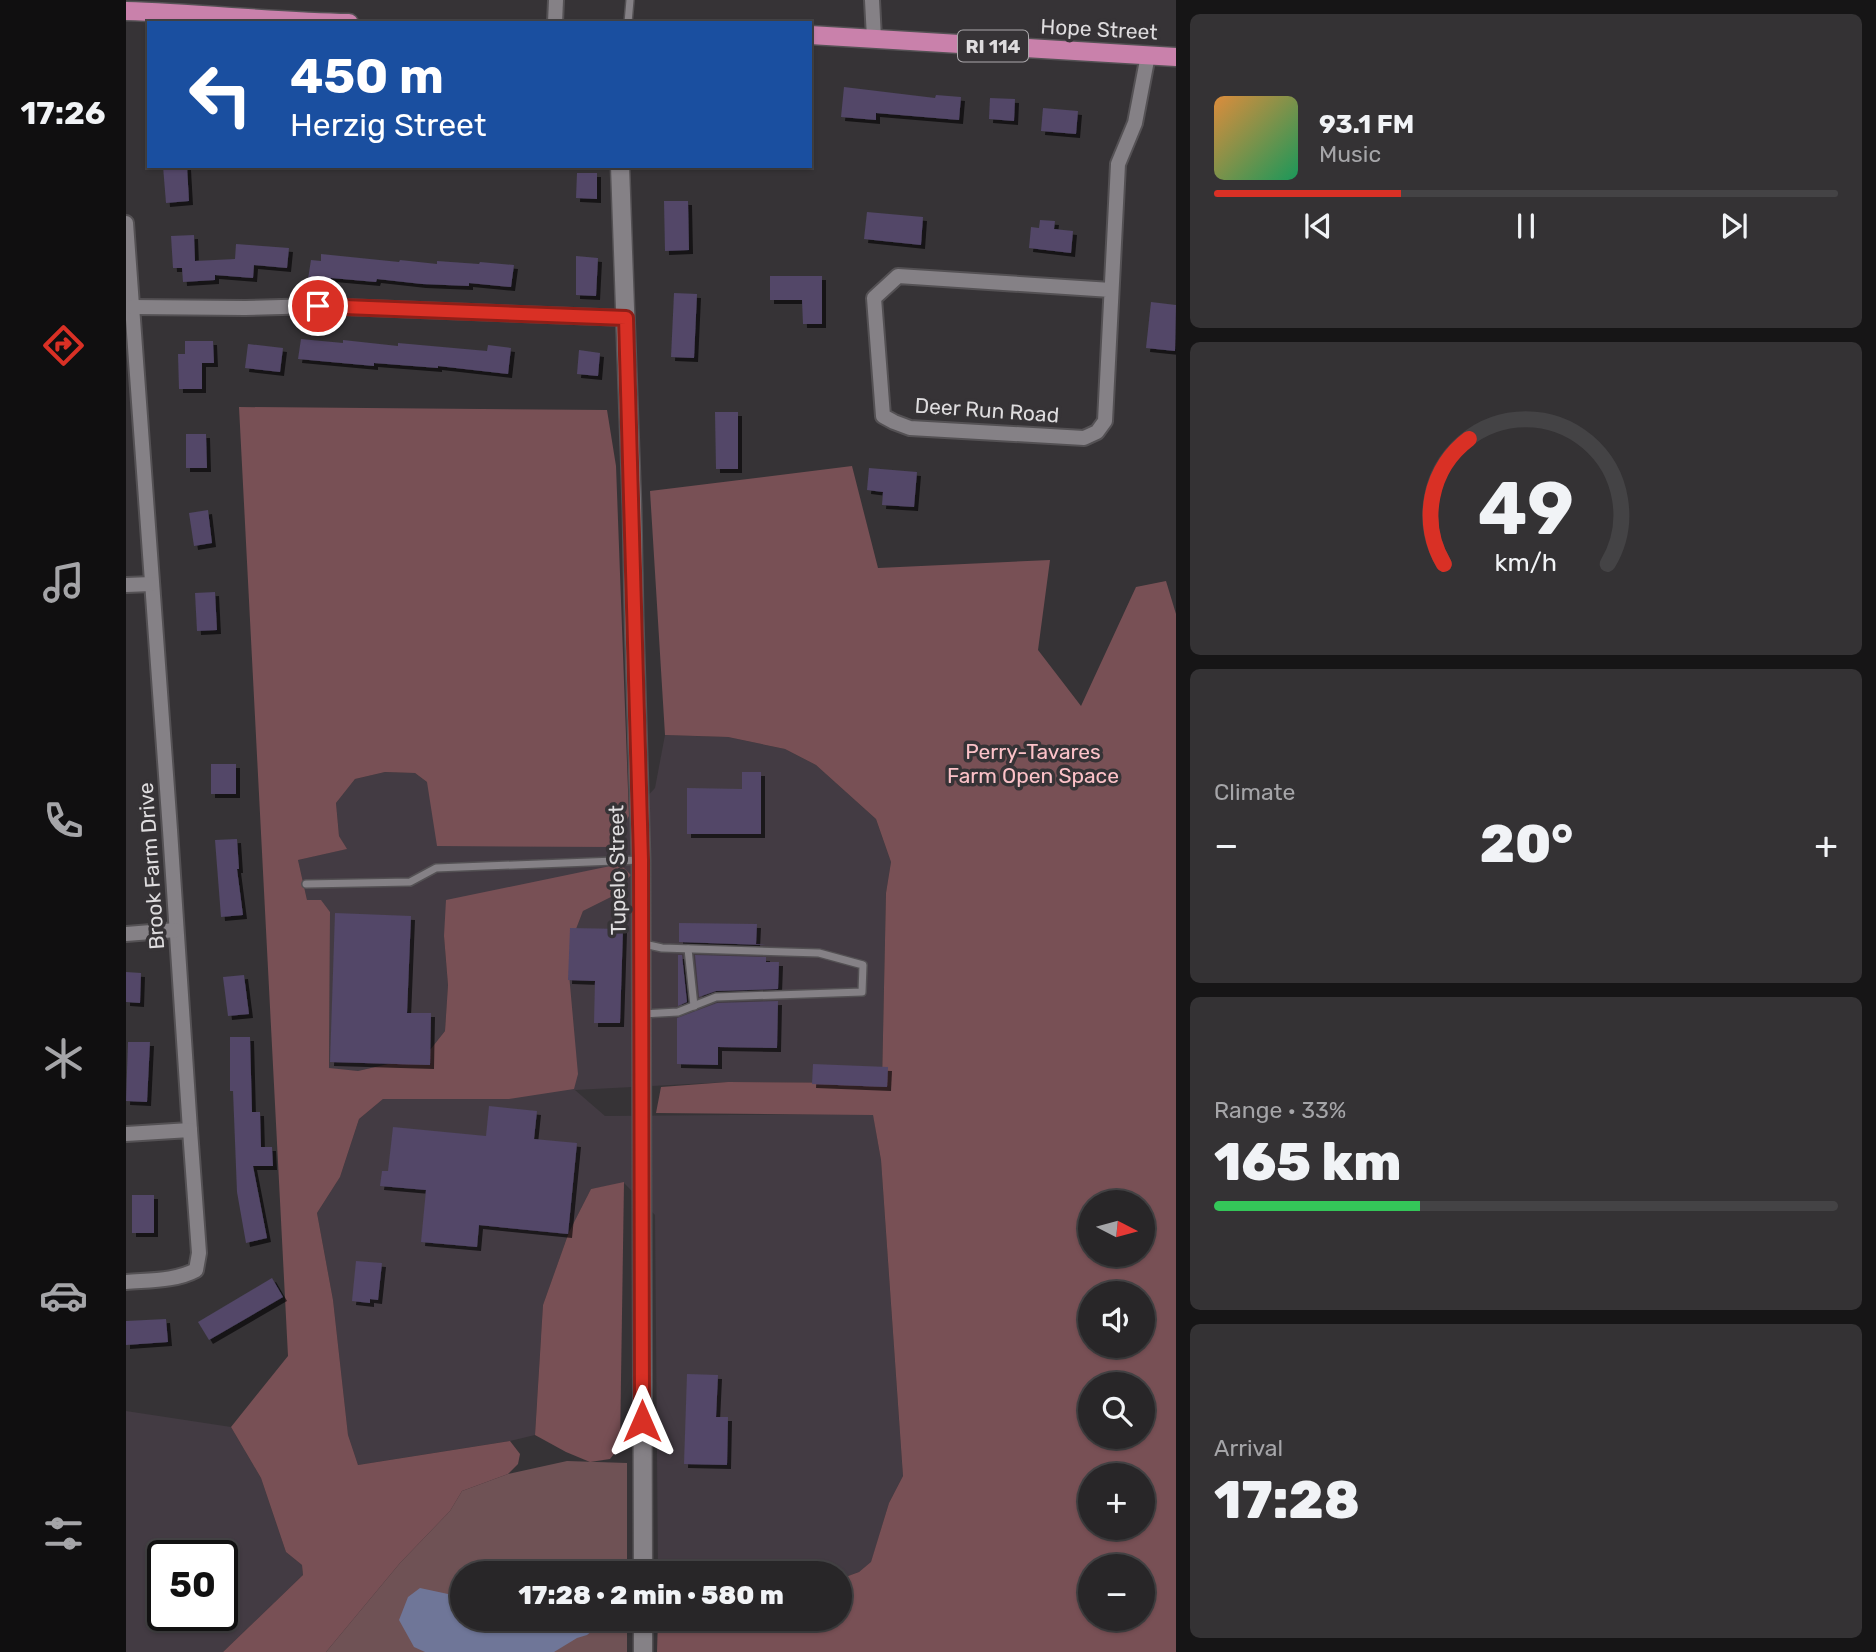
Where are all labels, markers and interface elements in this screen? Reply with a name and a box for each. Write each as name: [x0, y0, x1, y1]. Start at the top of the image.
street label: Hope Street: [1040, 13, 1158, 45]
road number: RI 114: [958, 30, 1028, 61]
text: 450 m: [290, 47, 444, 105]
icon: left: [175, 49, 266, 140]
text: 17:26: [20, 94, 106, 132]
text: Herzig Street: [290, 106, 486, 144]
text: 93.1 FM: [1319, 109, 1414, 140]
text: Music: [1319, 140, 1381, 168]
icon: previous: [1299, 207, 1337, 245]
icon: pause: [1507, 207, 1545, 245]
icon: next: [1715, 207, 1753, 245]
pin: [288, 276, 348, 336]
icon: arrive: [299, 287, 337, 325]
icon: directions: [39, 321, 88, 370]
street label: Deer Run Road: [914, 392, 1060, 428]
text: 49: [1478, 467, 1574, 553]
text: km/h: [1495, 548, 1557, 577]
icon: music: [39, 558, 88, 607]
park label: Perry-Tavares Farm Open Space: [947, 739, 1119, 788]
text: Climate: [1214, 778, 1295, 806]
street label: Brook Farm Drive: [133, 782, 169, 950]
icon: phone: [39, 796, 88, 845]
street label: Tupelo Street: [603, 805, 631, 935]
text: 20°: [1480, 813, 1573, 875]
text: −: [1214, 822, 1239, 868]
text: +: [1814, 822, 1838, 868]
icon: climate: [39, 1034, 88, 1083]
text: Range · 33%: [1214, 1096, 1346, 1124]
text: 165 km: [1214, 1131, 1402, 1193]
north arrow: [1078, 1190, 1155, 1267]
map controls: [1078, 1190, 1155, 1631]
icon: car: [39, 1271, 88, 1320]
button: sound: [1078, 1281, 1155, 1358]
button: search: [1078, 1372, 1155, 1449]
position arrow: [605, 1384, 679, 1458]
text: Arrival: [1214, 1434, 1283, 1462]
button: +: [1078, 1463, 1155, 1540]
text: 17:28: [1214, 1469, 1360, 1531]
icon: filters: [39, 1509, 88, 1558]
speed limit sign: 50: [147, 1540, 238, 1631]
button: −: [1078, 1554, 1155, 1631]
text: 17:28 · 2 min · 580 m: [518, 1580, 784, 1611]

